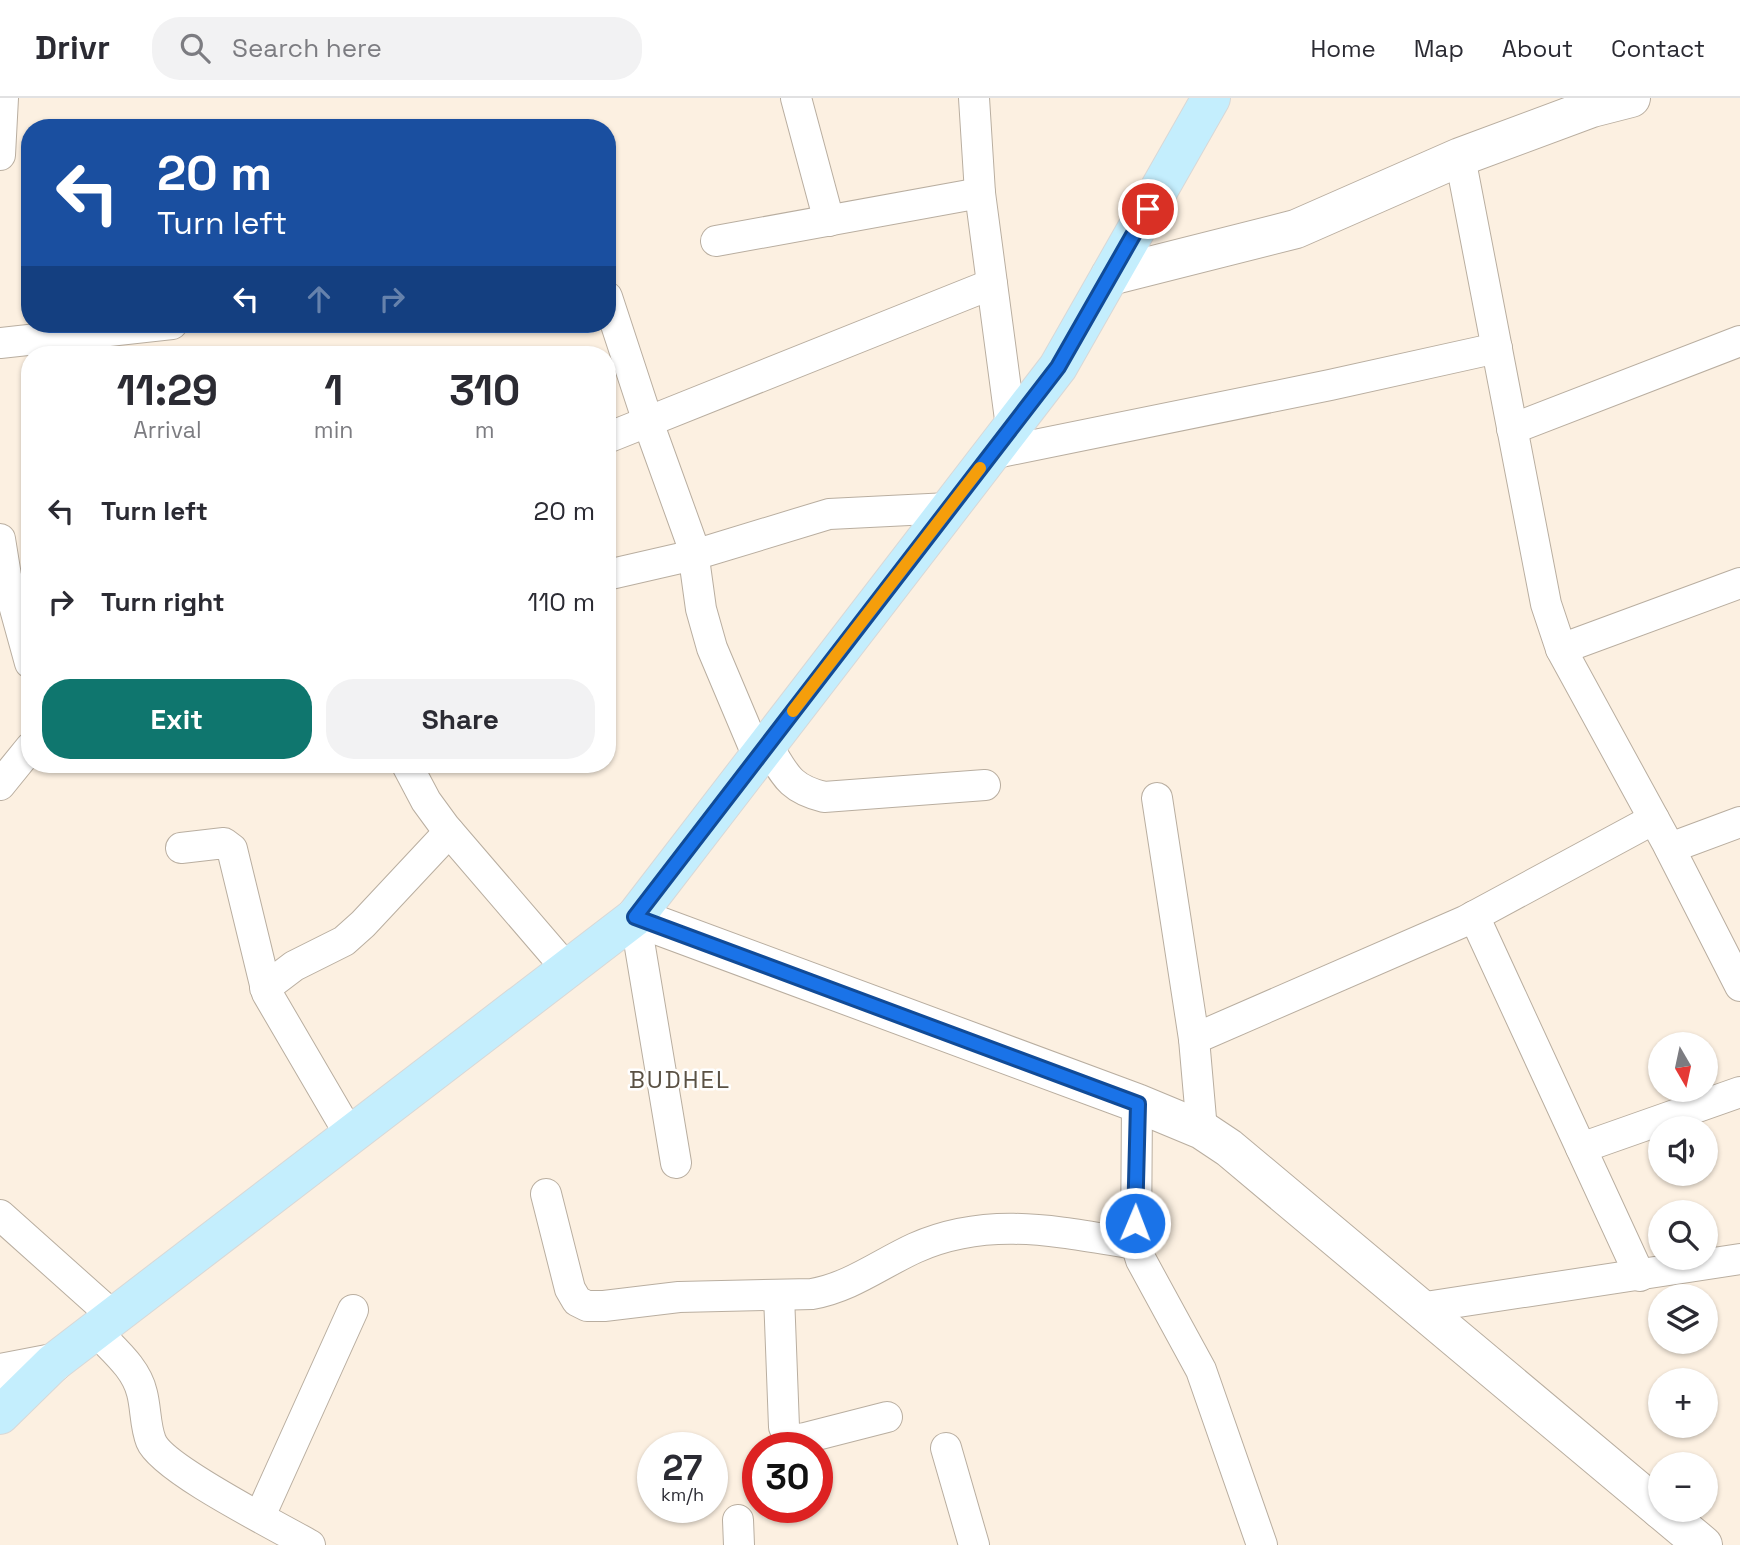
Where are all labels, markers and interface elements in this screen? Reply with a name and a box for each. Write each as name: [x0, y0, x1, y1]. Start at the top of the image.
search box: [152, 17, 642, 80]
text: Drivr: [35, 27, 110, 69]
icon: search: [176, 29, 214, 67]
text: Search here: [232, 31, 382, 65]
text: Home: [1310, 33, 1376, 64]
text: Map: [1414, 33, 1464, 64]
text: About: [1502, 33, 1573, 64]
text: Contact: [1611, 33, 1705, 64]
text: 20 m: [157, 142, 272, 204]
icon: left: [42, 147, 133, 238]
pin: [1118, 179, 1178, 239]
icon: arrive: [1129, 190, 1167, 228]
text: Turn left: [157, 203, 287, 243]
icon: left: [227, 280, 265, 318]
icon: ahead: [300, 280, 338, 318]
icon: right: [373, 280, 411, 318]
text: 11:29: [117, 364, 218, 417]
text: 1: [324, 364, 343, 417]
text: 310: [449, 364, 520, 417]
text: Arrival: [133, 415, 202, 445]
text: min: [314, 415, 353, 445]
text: m: [475, 415, 495, 445]
icon: left: [42, 492, 80, 530]
text: Turn left: [101, 494, 208, 528]
text: 20 m: [534, 494, 595, 528]
icon: right: [42, 583, 80, 621]
text: Turn right: [101, 585, 225, 619]
text: 110 m: [528, 585, 595, 619]
button: Exit: [42, 679, 312, 759]
button: Share: [326, 679, 595, 759]
north arrow: [1648, 1032, 1718, 1102]
map controls: [1648, 1032, 1718, 1522]
district label: BUDHEL: [629, 1064, 731, 1095]
button: sound: [1648, 1116, 1718, 1186]
position arrow: [1098, 1186, 1172, 1260]
button: search: [1648, 1200, 1718, 1270]
button: layers: [1648, 1284, 1718, 1354]
button: +: [1648, 1368, 1718, 1438]
speed limit sign: 30: [742, 1432, 833, 1523]
text: 27: [663, 1446, 702, 1490]
button: −: [1648, 1452, 1718, 1522]
text: km/h: [661, 1483, 704, 1506]

